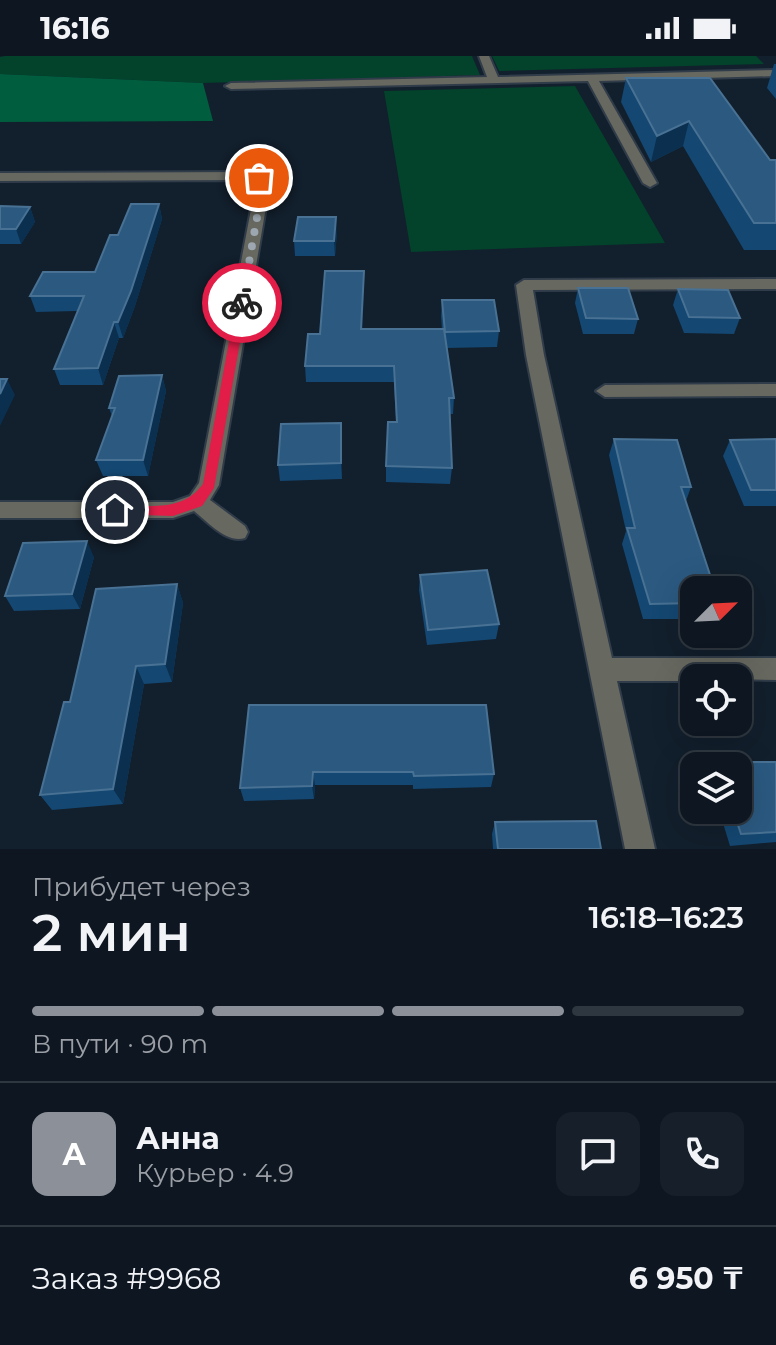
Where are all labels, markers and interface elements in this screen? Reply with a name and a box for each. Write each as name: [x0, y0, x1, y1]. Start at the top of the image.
text: 16:16: [40, 10, 110, 47]
pin: [225, 144, 293, 212]
icon: bag: [237, 156, 281, 200]
courier: [202, 263, 282, 343]
icon: bike: [220, 281, 264, 325]
pin: [81, 476, 149, 544]
icon: home: [93, 488, 137, 532]
north arrow: [680, 576, 752, 648]
map controls: [680, 576, 752, 824]
button: locate: [680, 664, 752, 736]
button: layers: [680, 752, 752, 824]
text: Прибудет через: [32, 871, 251, 903]
text: 16:18–16:23: [589, 899, 744, 936]
text: 2 мин: [32, 901, 191, 964]
text: В пути · 90 m: [32, 1028, 208, 1060]
button: chat: [556, 1112, 640, 1196]
button: phone: [660, 1112, 744, 1196]
text: Анна: [136, 1120, 220, 1157]
text: А: [62, 1136, 86, 1173]
text: Курьер · 4.9: [136, 1157, 294, 1189]
text: Заказ #9968: [32, 1260, 221, 1297]
text: 6 950 ₸: [629, 1260, 744, 1297]

